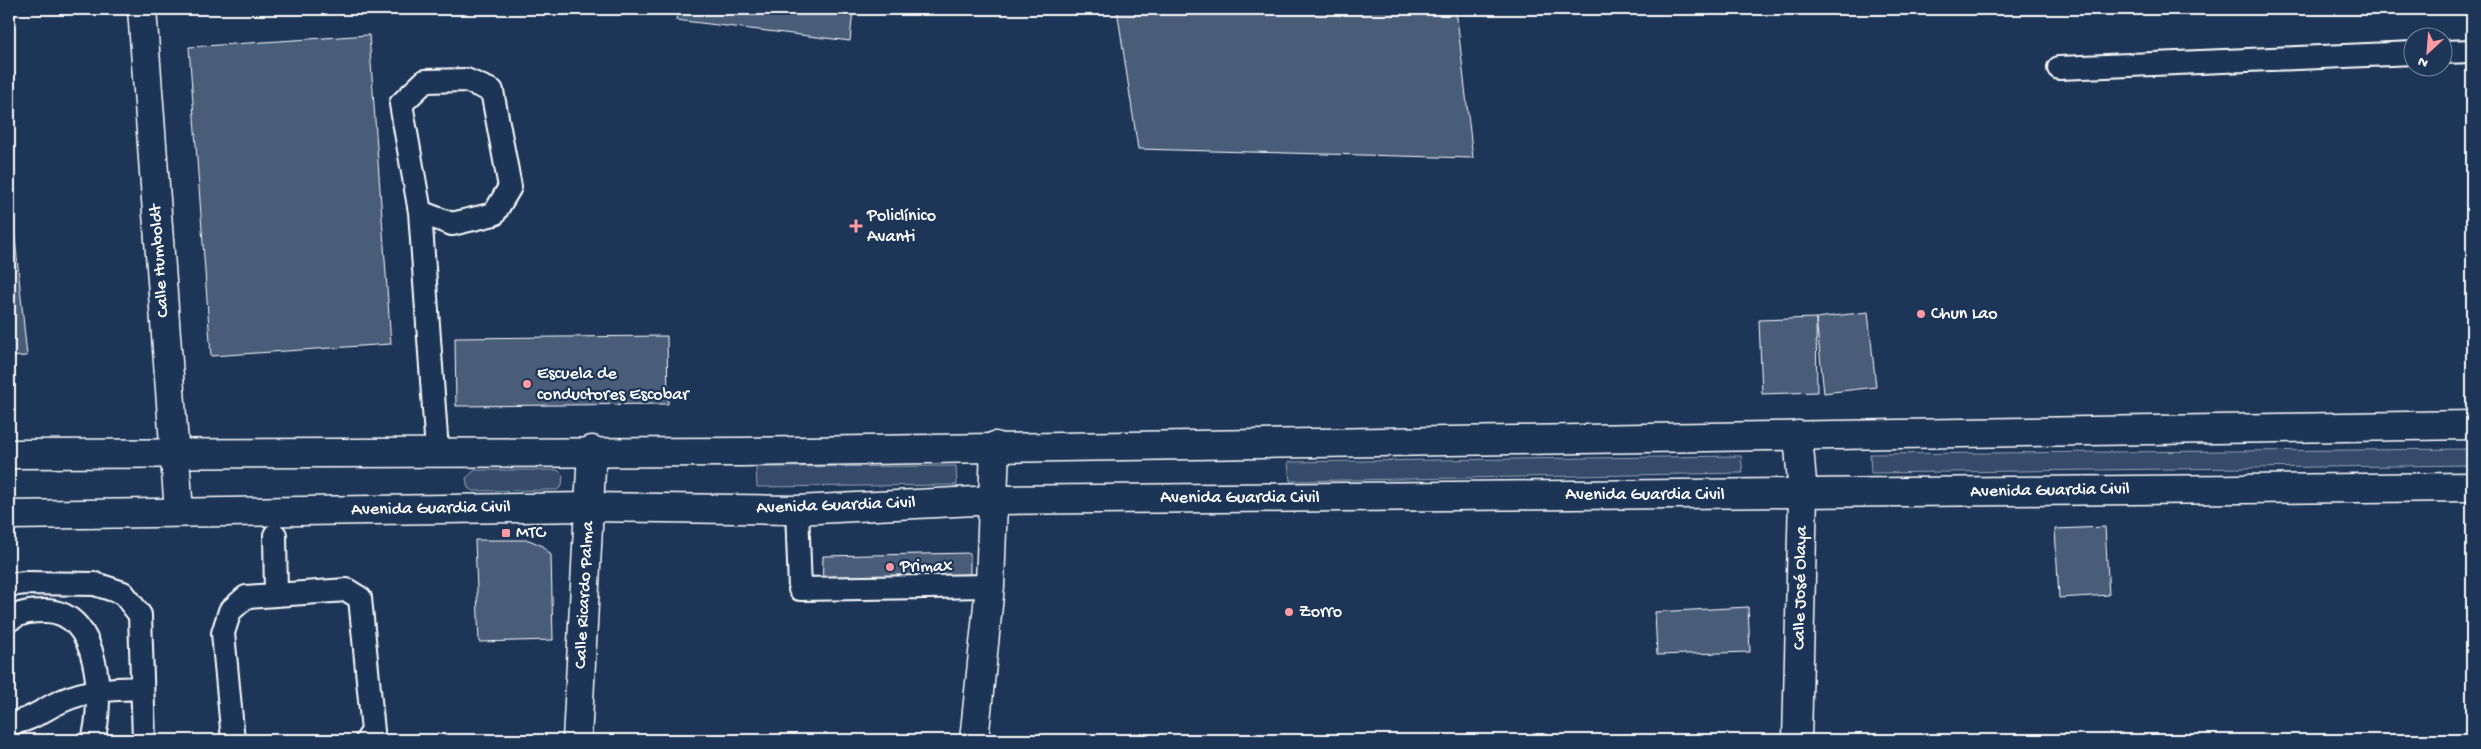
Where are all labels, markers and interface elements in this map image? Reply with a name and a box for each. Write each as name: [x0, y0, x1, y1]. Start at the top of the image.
north arrow: [2404, 28, 2454, 78]
text: N: [2416, 52, 2431, 71]
street label: Calle Humboldt: [145, 202, 174, 318]
place label: Policlínico Avanti: [866, 206, 936, 248]
marker: Policlínico Avanti: [849, 219, 863, 233]
place label: Chun Lao: [1931, 304, 1998, 325]
marker: Chun Lao: [1915, 308, 1927, 320]
place label: Escuela de conductores Escobar: [537, 364, 690, 406]
marker: Escuela de conductores Escobar: [521, 378, 533, 390]
street label: Avenida Guardia Civil: [1970, 479, 2130, 503]
street label: Avenida Guardia Civil: [1565, 485, 1725, 506]
street label: Avenida Guardia Civil: [1160, 488, 1320, 509]
street label: Avenida Guardia Civil: [756, 493, 916, 519]
street label: Avenida Guardia Civil: [351, 497, 511, 521]
street label: Calle Ricardo Palma: [571, 520, 599, 669]
place label: MTC: [516, 523, 546, 544]
street label: Calle José Olaya: [1789, 525, 1813, 650]
marker: MTC: [500, 527, 512, 539]
place label: Primax: [899, 557, 953, 578]
marker: Primax: [884, 561, 896, 573]
place label: Zorro: [1299, 602, 1342, 623]
marker: Zorro: [1283, 606, 1295, 618]

